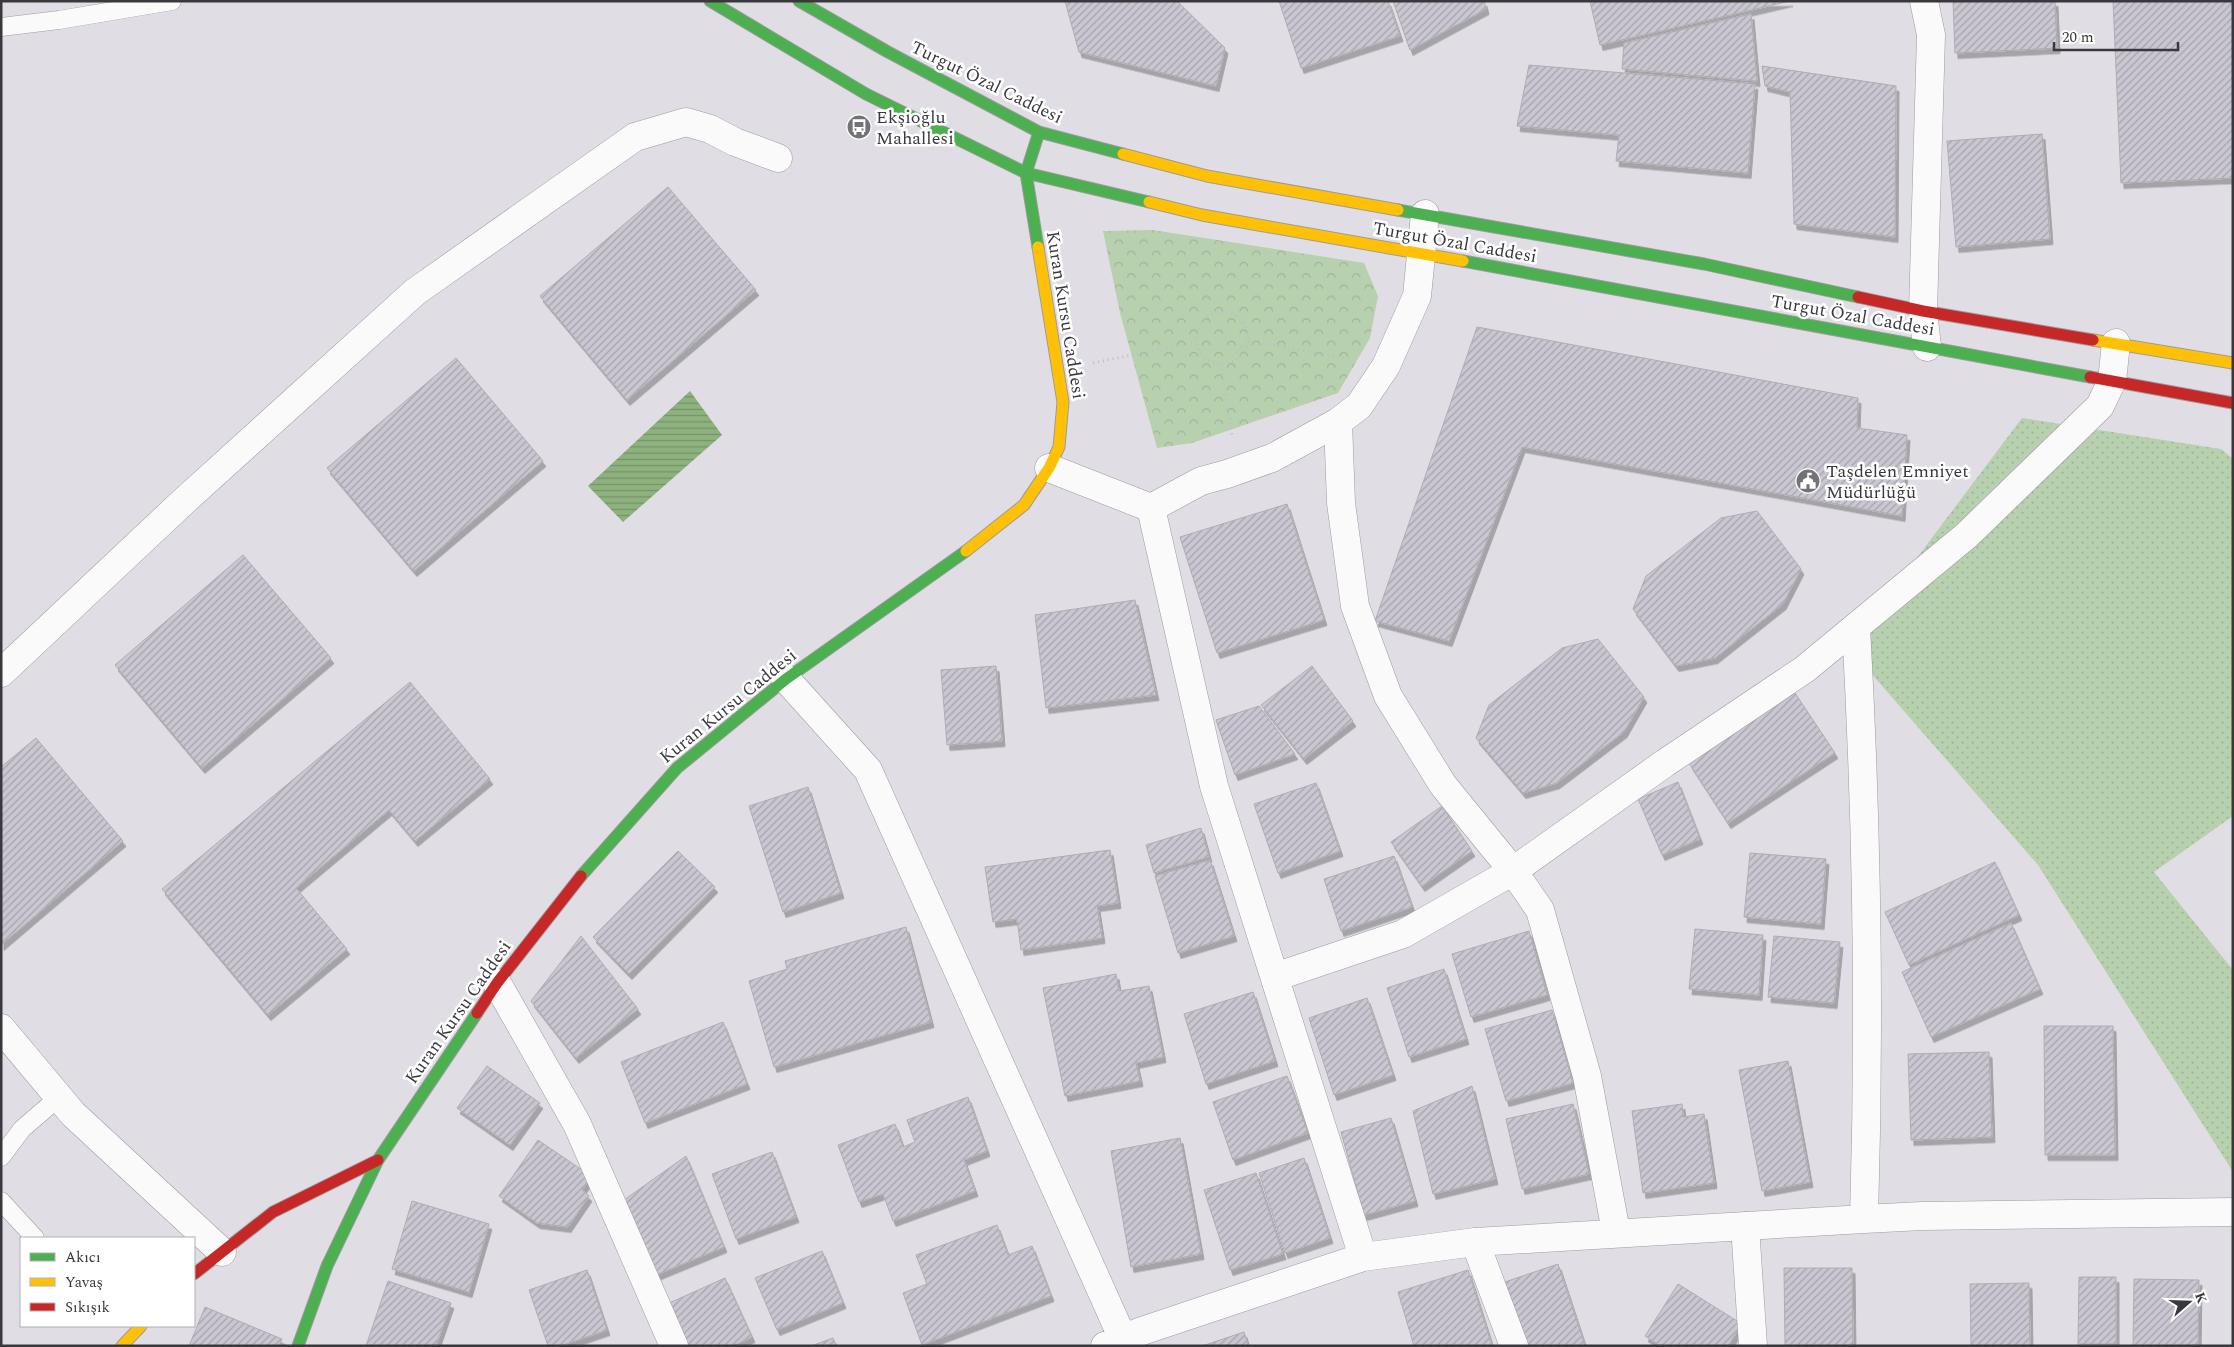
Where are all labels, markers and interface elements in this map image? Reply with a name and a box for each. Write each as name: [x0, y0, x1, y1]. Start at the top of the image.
scale bar: [2054, 20, 2178, 52]
text: 20 m: [2062, 26, 2094, 49]
street label: Turgut Özal Caddesi: [906, 34, 1067, 131]
place label: Ekşioğlu Mahallesi: [876, 104, 954, 152]
bus stop icon: Ekşioğlu Mahallesi: [846, 114, 872, 140]
street label: Turgut Özal Caddesi: [1371, 215, 1539, 270]
street label: Kuran Kursu Caddesi: [1039, 229, 1092, 401]
street label: Turgut Özal Caddesi: [1769, 288, 1937, 343]
place label: Taşdelen Emniyet Müdürlüğü: [1826, 458, 1969, 506]
public building icon: Taşdelen Emniyet Müdürlüğü: [1795, 468, 1821, 494]
street label: Kuran Kursu Caddesi: [654, 642, 803, 770]
street label: Kuran Kursu Caddesi: [399, 935, 518, 1090]
legend: [20, 1237, 195, 1327]
text: Akıcı: [65, 1246, 101, 1269]
text: Yavaş: [65, 1271, 103, 1294]
north arrow: [2164, 1277, 2214, 1327]
text: K: [2189, 1289, 2213, 1307]
text: Sıkışık: [65, 1296, 110, 1319]

